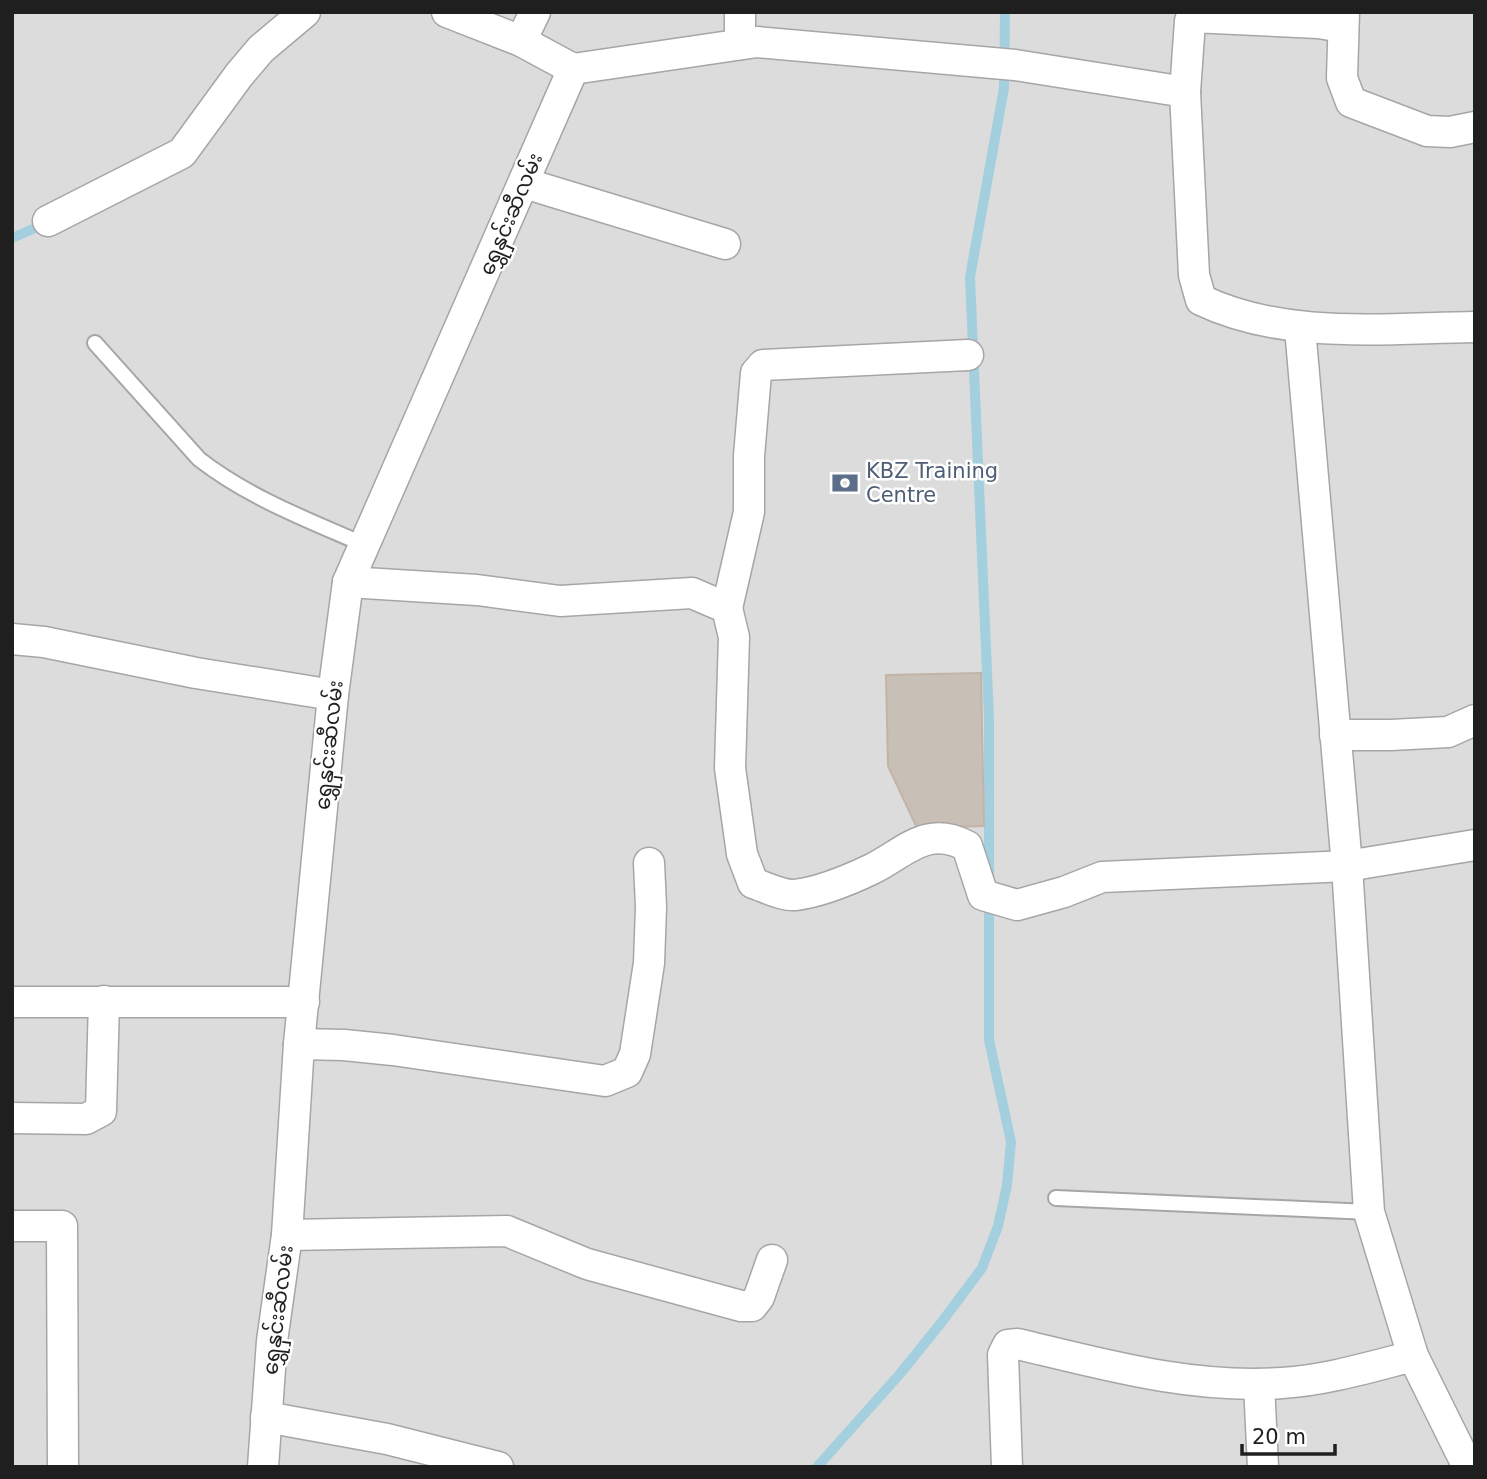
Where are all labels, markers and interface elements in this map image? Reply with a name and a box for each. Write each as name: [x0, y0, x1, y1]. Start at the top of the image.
street label: ရွှေနှင်းဆီလမ်း: [471, 148, 552, 281]
place label: KBZ Training Centre: [866, 459, 998, 507]
bank icon: KBZ Training Centre: [830, 468, 860, 498]
street label: ရွှေနှင်းဆီလမ်း: [306, 678, 353, 812]
street label: ရွှေနှင်းဆီလမ်း: [254, 1243, 303, 1377]
scale bar: [1242, 1412, 1335, 1456]
text: 20 m: [1252, 1425, 1306, 1449]

